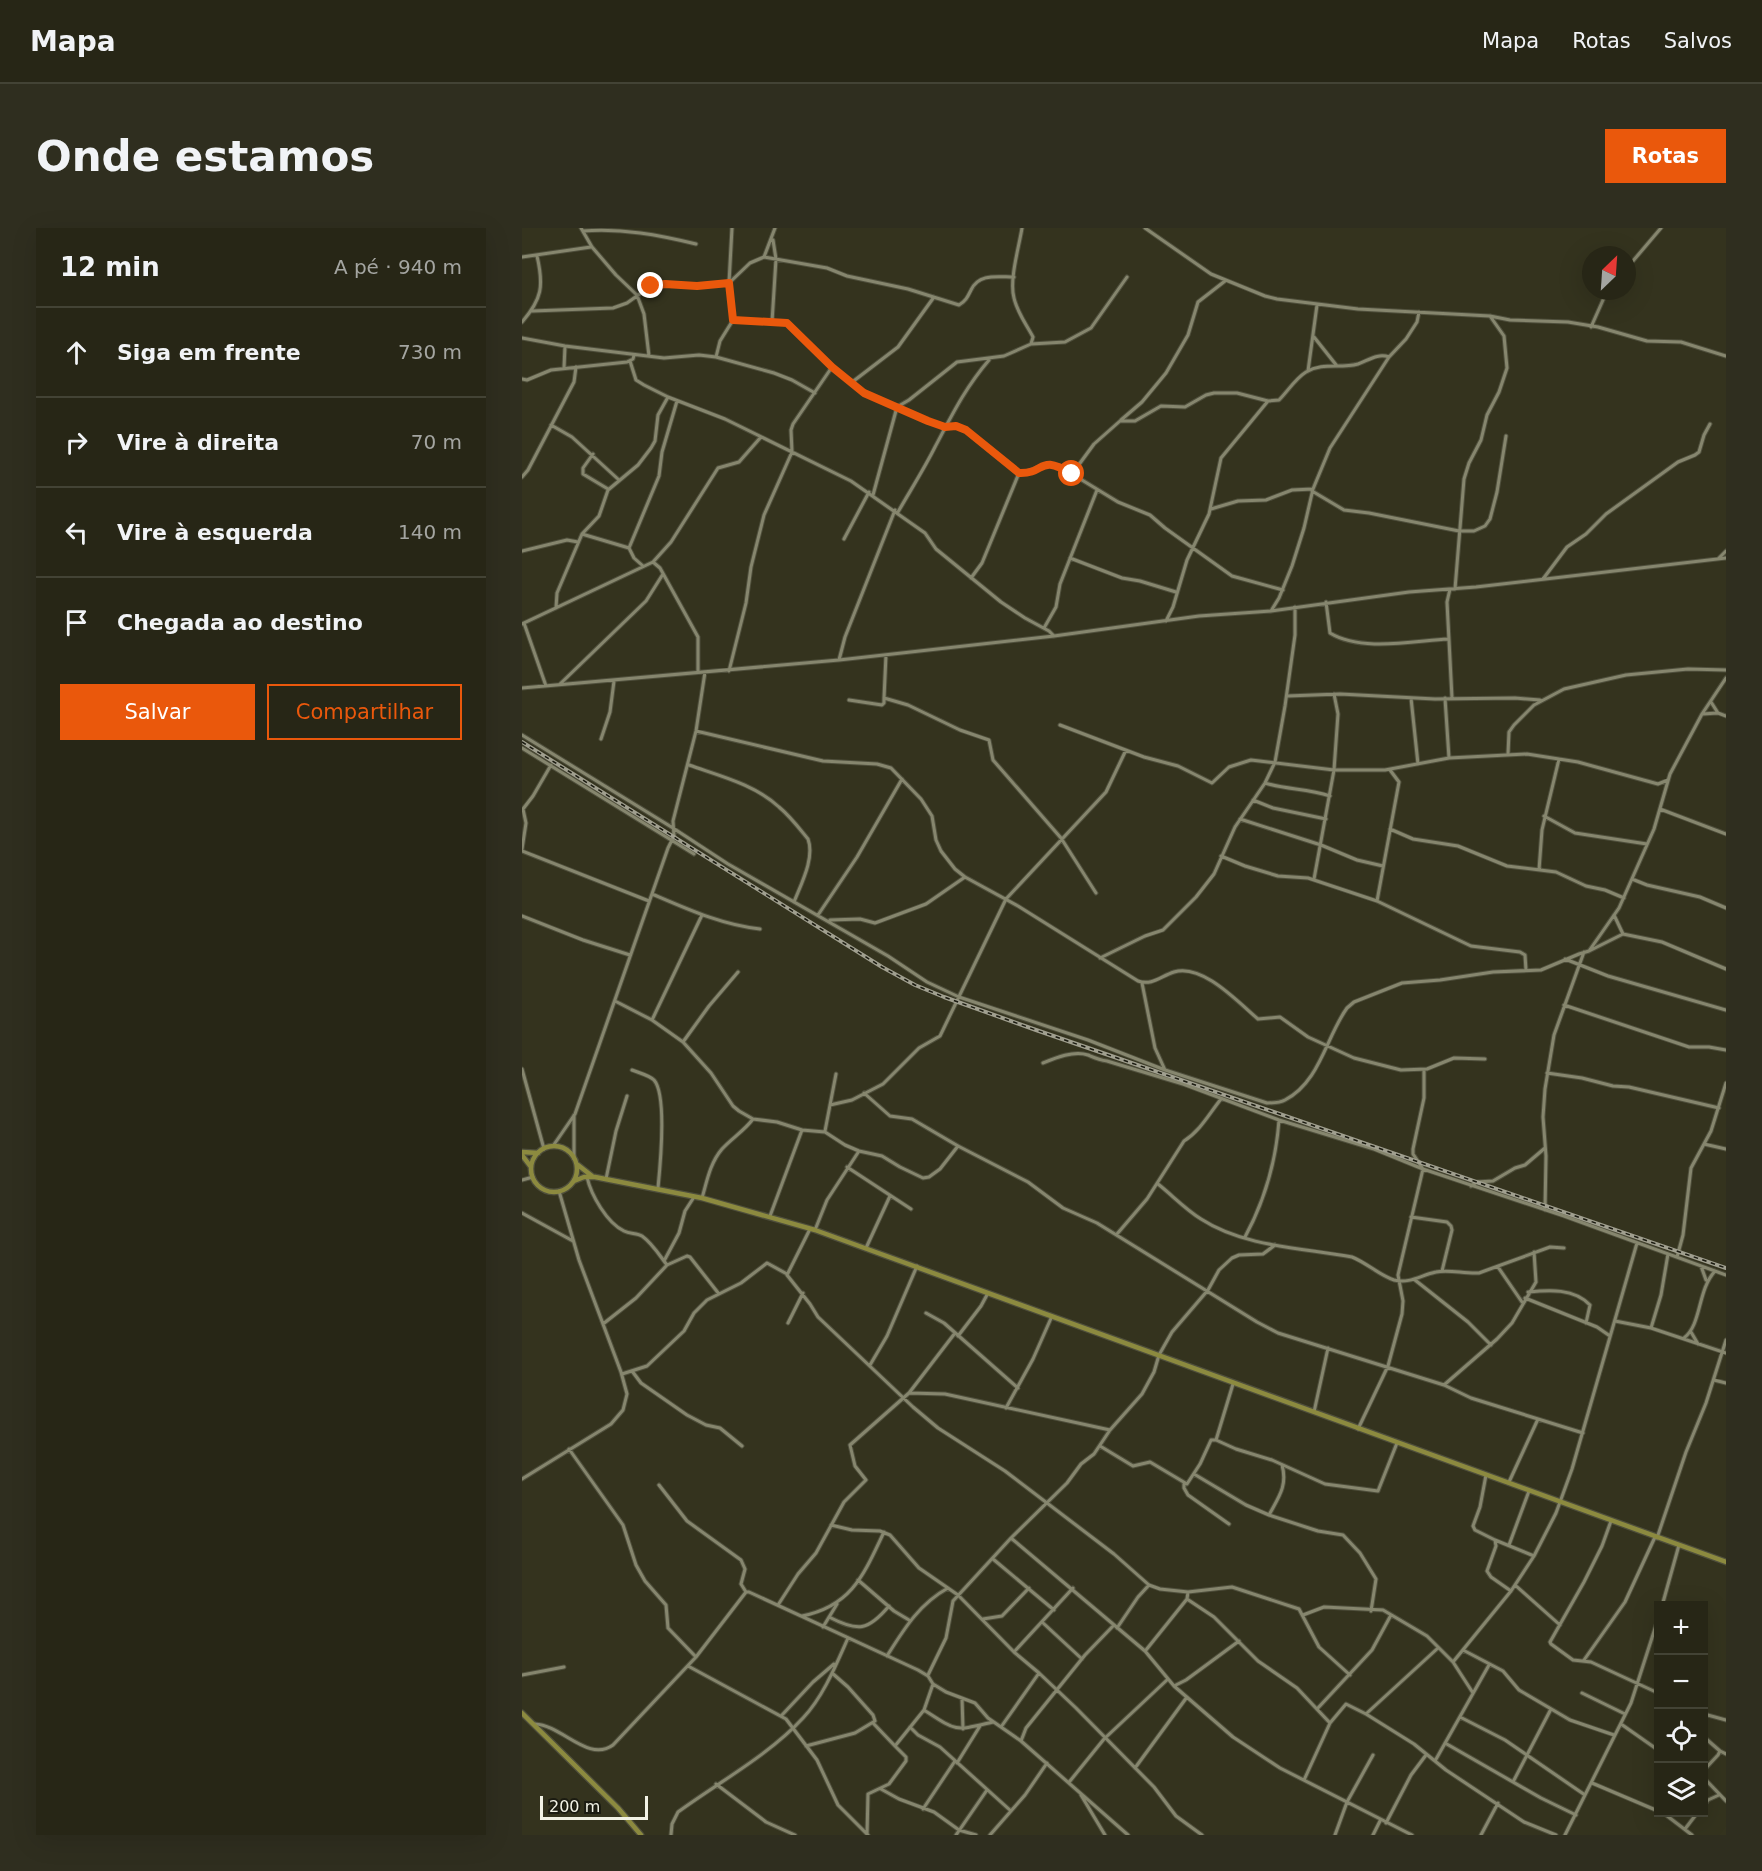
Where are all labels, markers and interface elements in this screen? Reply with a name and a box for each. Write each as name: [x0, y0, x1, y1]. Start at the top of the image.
text: Mapa: [30, 25, 116, 58]
text: Mapa: [1482, 29, 1539, 53]
text: Rotas: [1572, 29, 1631, 53]
text: Salvos: [1664, 29, 1732, 53]
button: Rotas: [1605, 129, 1726, 183]
text: Onde estamos: [36, 132, 374, 181]
north arrow: [1582, 246, 1636, 300]
text: 12 min: [60, 252, 160, 282]
text: A pé · 940 m: [334, 255, 462, 279]
route end: [637, 272, 663, 298]
icon: ahead: [60, 336, 93, 369]
text: Siga em frente: [117, 340, 301, 365]
text: 730 m: [398, 340, 462, 364]
icon: right: [60, 426, 93, 459]
text: Vire à direita: [117, 430, 279, 455]
text: 70 m: [411, 430, 462, 454]
route start: [1058, 460, 1084, 486]
icon: left: [60, 516, 93, 549]
text: Vire à esquerda: [117, 520, 313, 545]
text: 140 m: [398, 520, 462, 544]
icon: arrive: [60, 606, 93, 639]
text: Chegada ao destino: [117, 610, 363, 635]
button: Salvar: [60, 684, 255, 740]
button: Compartilhar: [267, 684, 462, 740]
map controls: [1654, 1601, 1708, 1817]
button: +: [1654, 1601, 1708, 1655]
button: −: [1654, 1655, 1708, 1709]
button: locate: [1654, 1709, 1708, 1763]
button: layers: [1654, 1763, 1708, 1817]
scale bar: [540, 1793, 648, 1820]
text: 200 m: [549, 1797, 600, 1816]

